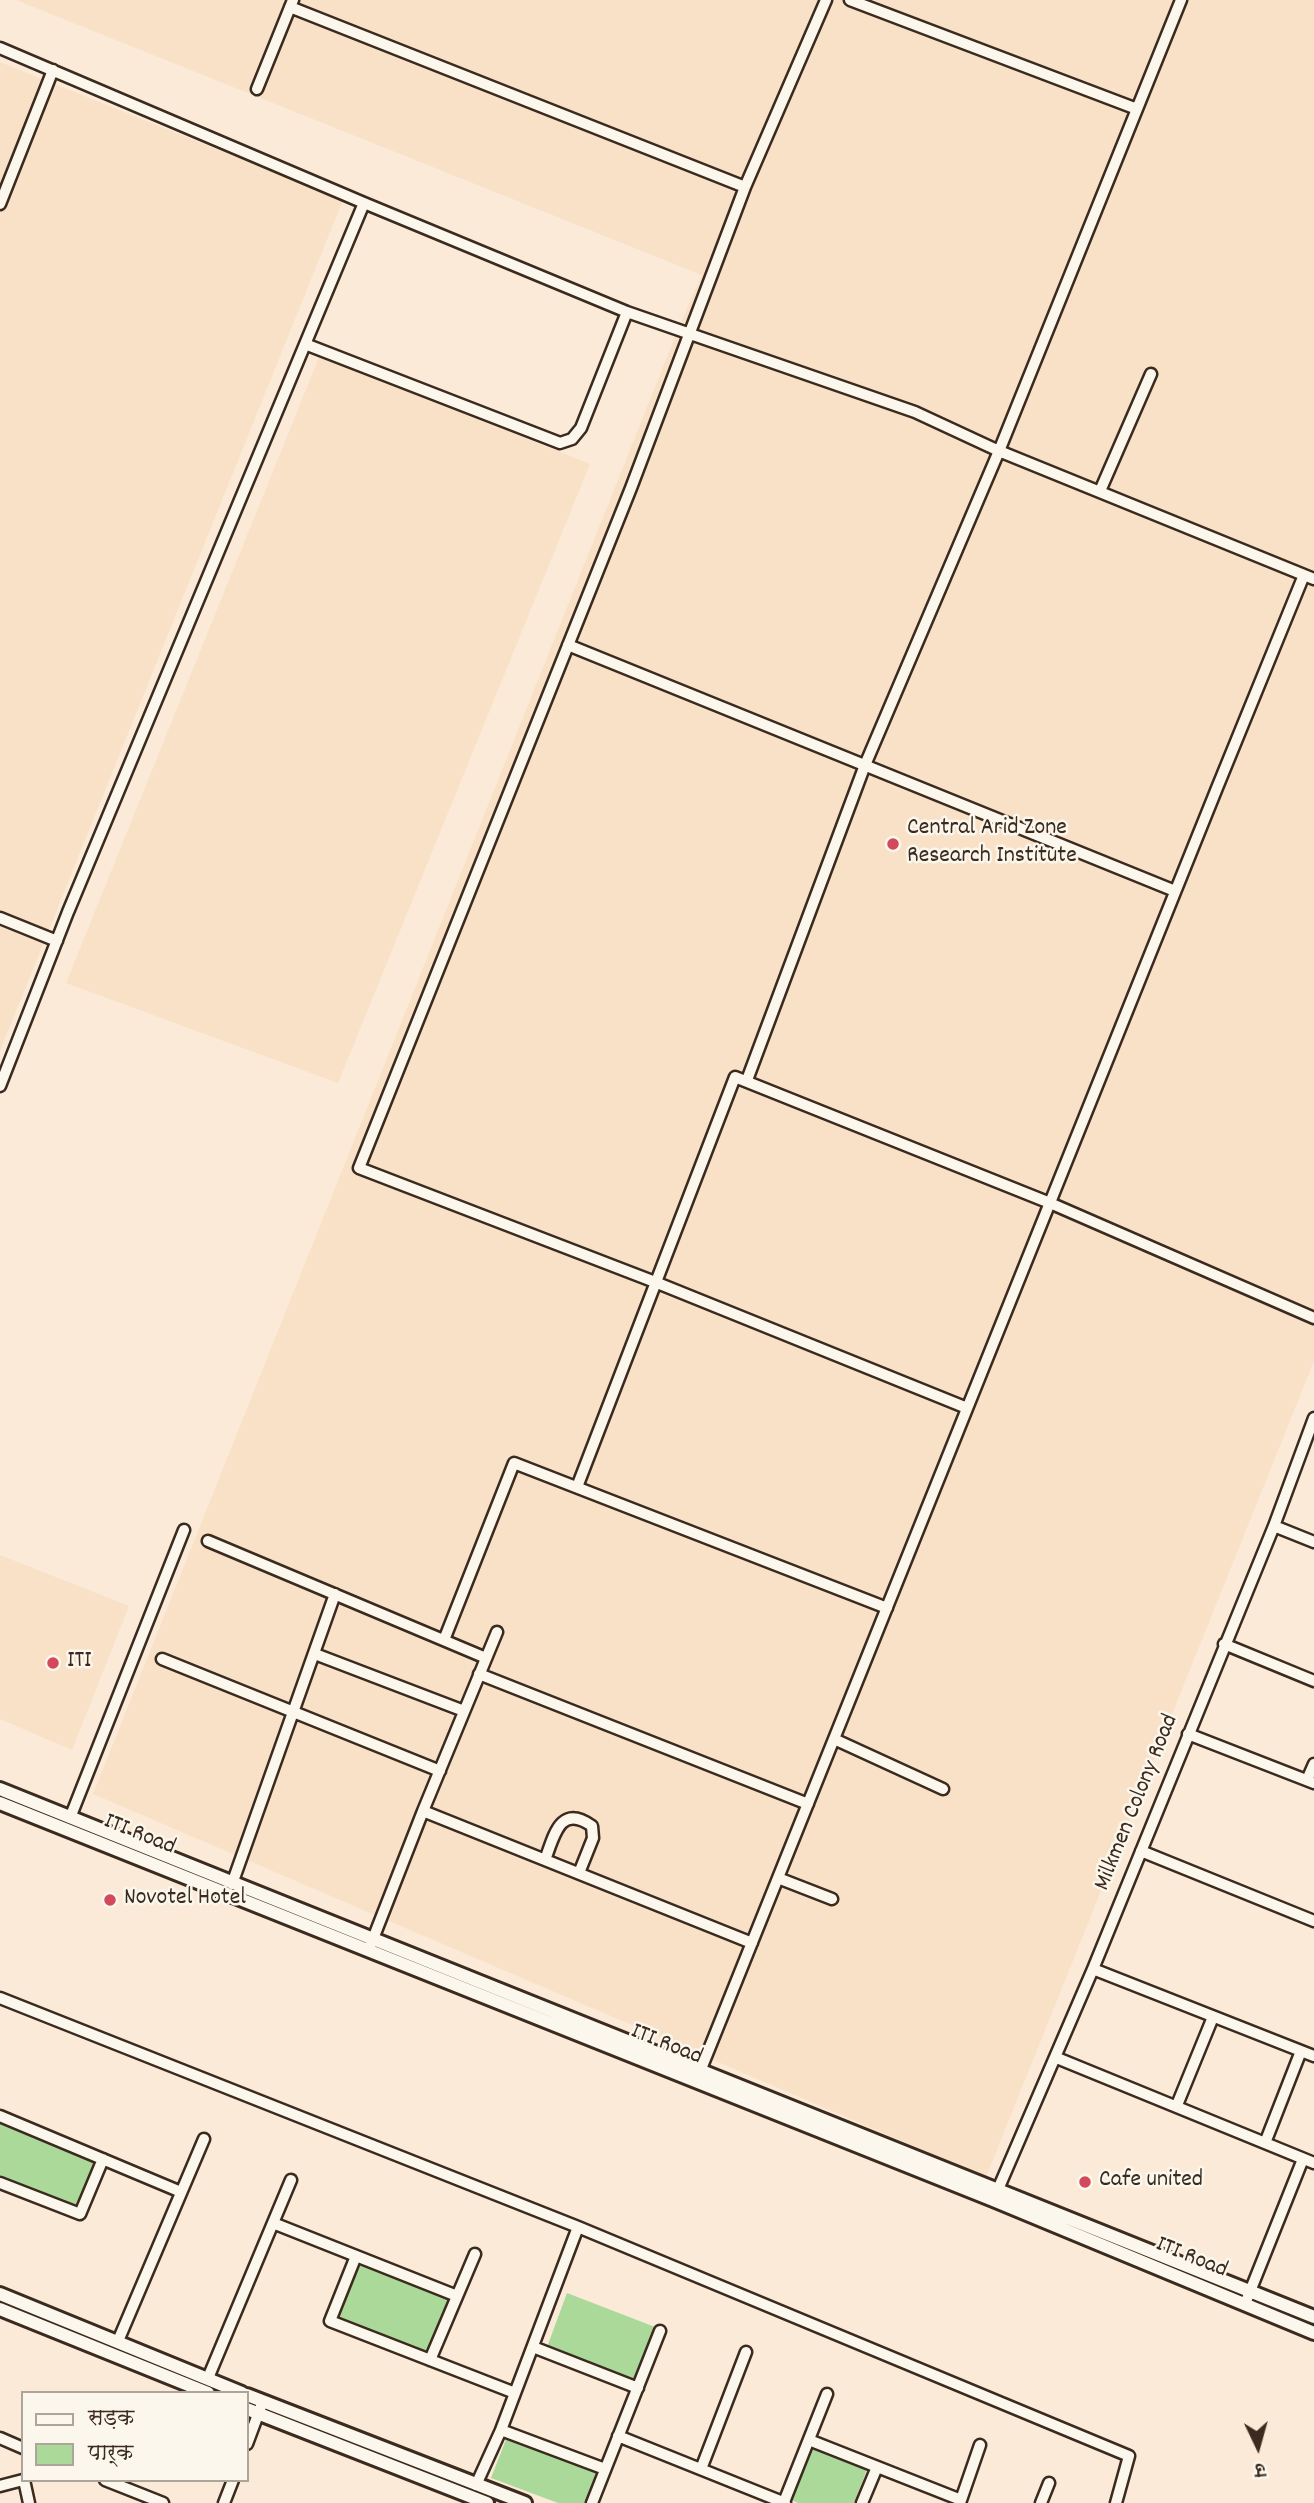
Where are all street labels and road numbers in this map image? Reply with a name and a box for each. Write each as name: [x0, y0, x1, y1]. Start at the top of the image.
street label: Milkmen Colony Road: [1089, 1711, 1187, 1895]
street label: ITI Road: [99, 1809, 179, 1863]
street label: ITI Road: [626, 2019, 706, 2073]
street label: ITI Road: [1151, 2232, 1231, 2286]

